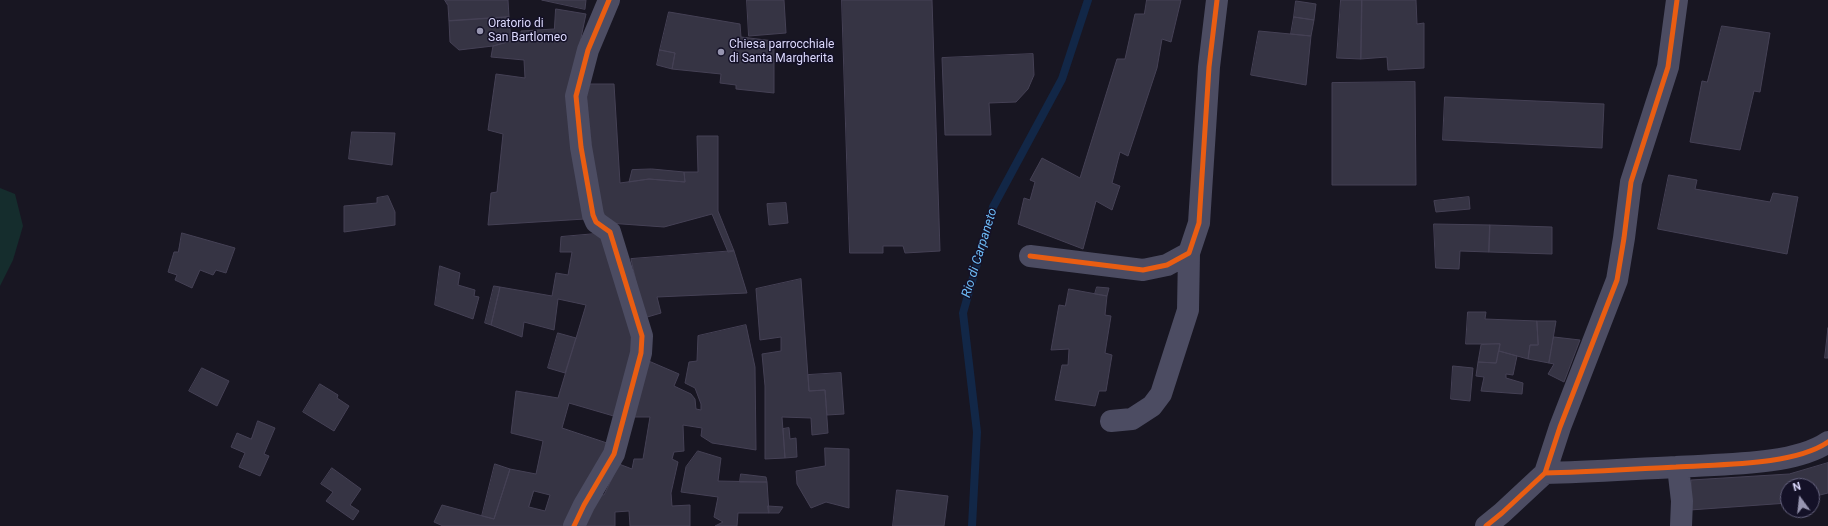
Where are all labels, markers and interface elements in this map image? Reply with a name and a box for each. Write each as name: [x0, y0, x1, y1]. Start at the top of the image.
place label: Oratorio di San Bartlomeo: [488, 17, 567, 45]
marker: Oratorio di San Bartlomeo: [475, 26, 485, 36]
place label: Chiesa parrocchiale di Santa Margherita: [729, 38, 834, 66]
marker: Chiesa parrocchiale di Santa Margherita: [716, 47, 726, 57]
water label: Rio di Carpaneto: [959, 206, 1001, 300]
north arrow: [1780, 478, 1820, 518]
text: N: [1792, 480, 1802, 494]

